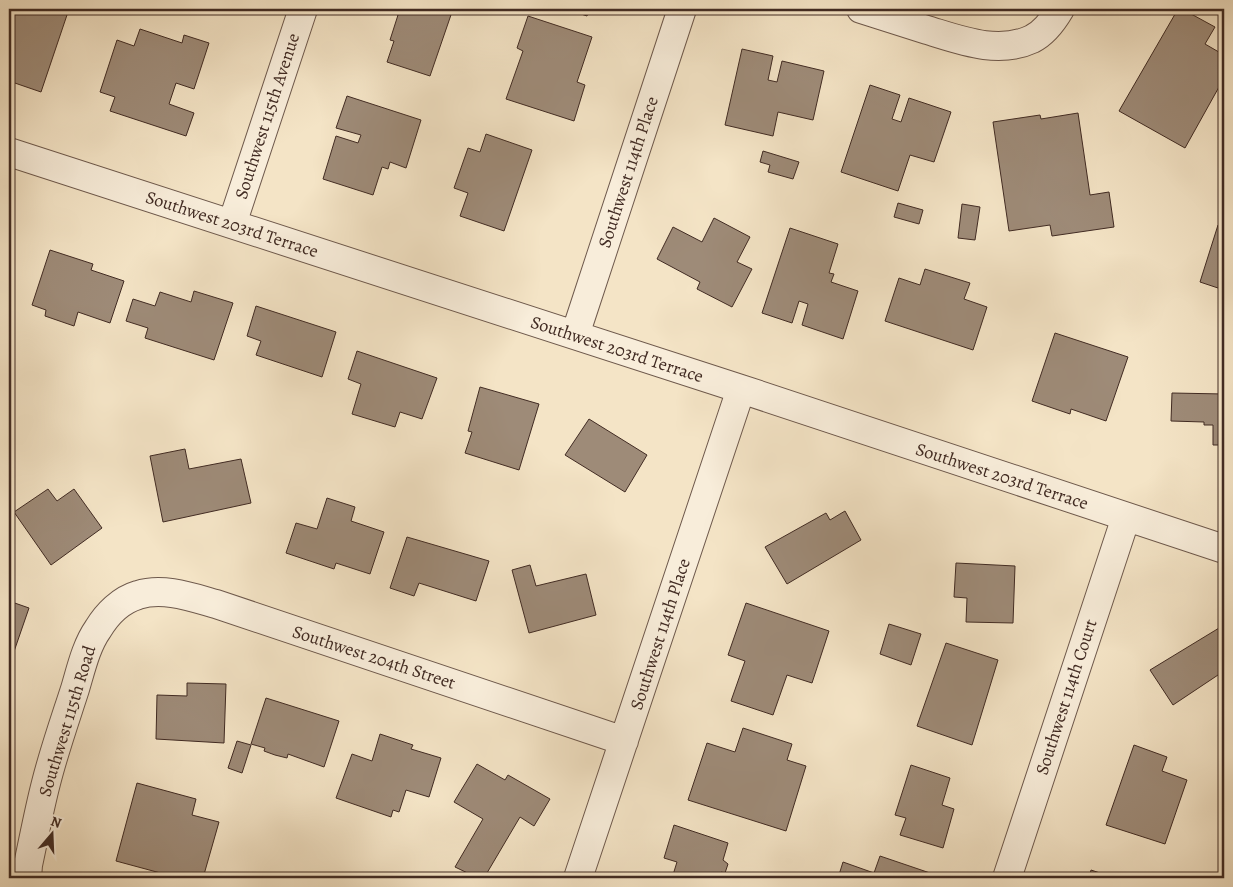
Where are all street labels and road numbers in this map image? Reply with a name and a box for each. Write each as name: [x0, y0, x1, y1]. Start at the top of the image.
street label: Southwest 115th Avenue: [229, 30, 305, 202]
street label: Southwest 114th Place: [592, 93, 664, 251]
street label: Southwest 203rd Terrace: [143, 185, 321, 263]
street label: Southwest 203rd Terrace: [528, 310, 706, 388]
street label: Southwest 203rd Terrace: [913, 437, 1091, 515]
street label: Southwest 114th Place: [624, 555, 696, 713]
street label: Southwest 114th Court: [1030, 616, 1103, 778]
street label: Southwest 204th Street: [289, 619, 459, 695]
street label: Southwest 115th Road: [33, 642, 102, 800]

